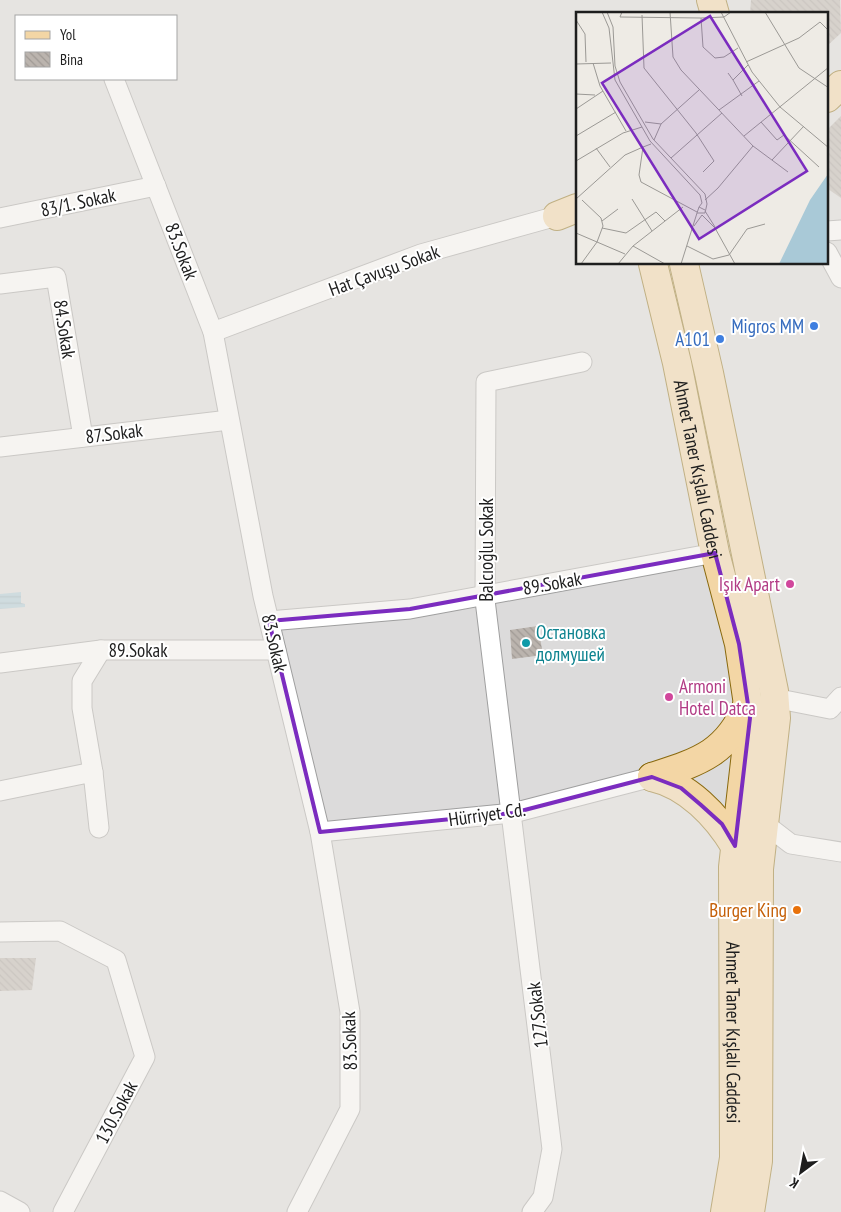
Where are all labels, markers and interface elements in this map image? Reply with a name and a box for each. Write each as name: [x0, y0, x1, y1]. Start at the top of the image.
inset map: [576, 12, 828, 265]
legend: [15, 15, 178, 80]
text: Yol: [60, 25, 76, 44]
text: Bina: [60, 50, 83, 69]
street label: 83/1. Sokak: [38, 182, 118, 222]
street label: 83.Sokak: [160, 219, 204, 284]
street label: Hat Çavuşu Sokak: [325, 239, 443, 301]
street label: 84.Sokak: [49, 298, 82, 361]
place label: Migros MM: [731, 314, 804, 338]
marker: Migros MM: [808, 320, 820, 332]
place label: A101: [675, 327, 710, 351]
marker: A101: [714, 333, 726, 345]
street label: Ahmet Taner Kışlalı Caddesi: [669, 377, 728, 561]
street label: 87.Sokak: [84, 418, 145, 448]
street label: Balcıoğlu Sokak: [474, 498, 498, 602]
street label: 89.Sokak: [521, 566, 584, 600]
place label: Işık Apart: [719, 572, 781, 596]
marker: Işık Apart: [784, 578, 796, 590]
street label: 83.Sokak: [257, 611, 293, 675]
place label: Остановка долмушей: [536, 620, 606, 666]
marker: Остановка долмушей: [520, 637, 532, 649]
street label: 89.Sokak: [108, 638, 168, 662]
place label: Armoni Hotel Datca: [679, 674, 756, 720]
marker: Armoni Hotel Datca: [663, 691, 675, 703]
street label: Hürriyet Cd.: [447, 797, 527, 831]
place label: Burger King: [709, 898, 787, 922]
marker: Burger King: [791, 904, 803, 916]
street label: Ahmet Taner Kışlalı Caddesi: [721, 941, 746, 1123]
street label: 127.Sokak: [521, 980, 553, 1049]
street label: 83.Sokak: [336, 1010, 362, 1071]
street label: 130.Sokak: [90, 1076, 143, 1148]
north arrow: [776, 1147, 826, 1197]
text: K: [786, 1173, 802, 1193]

